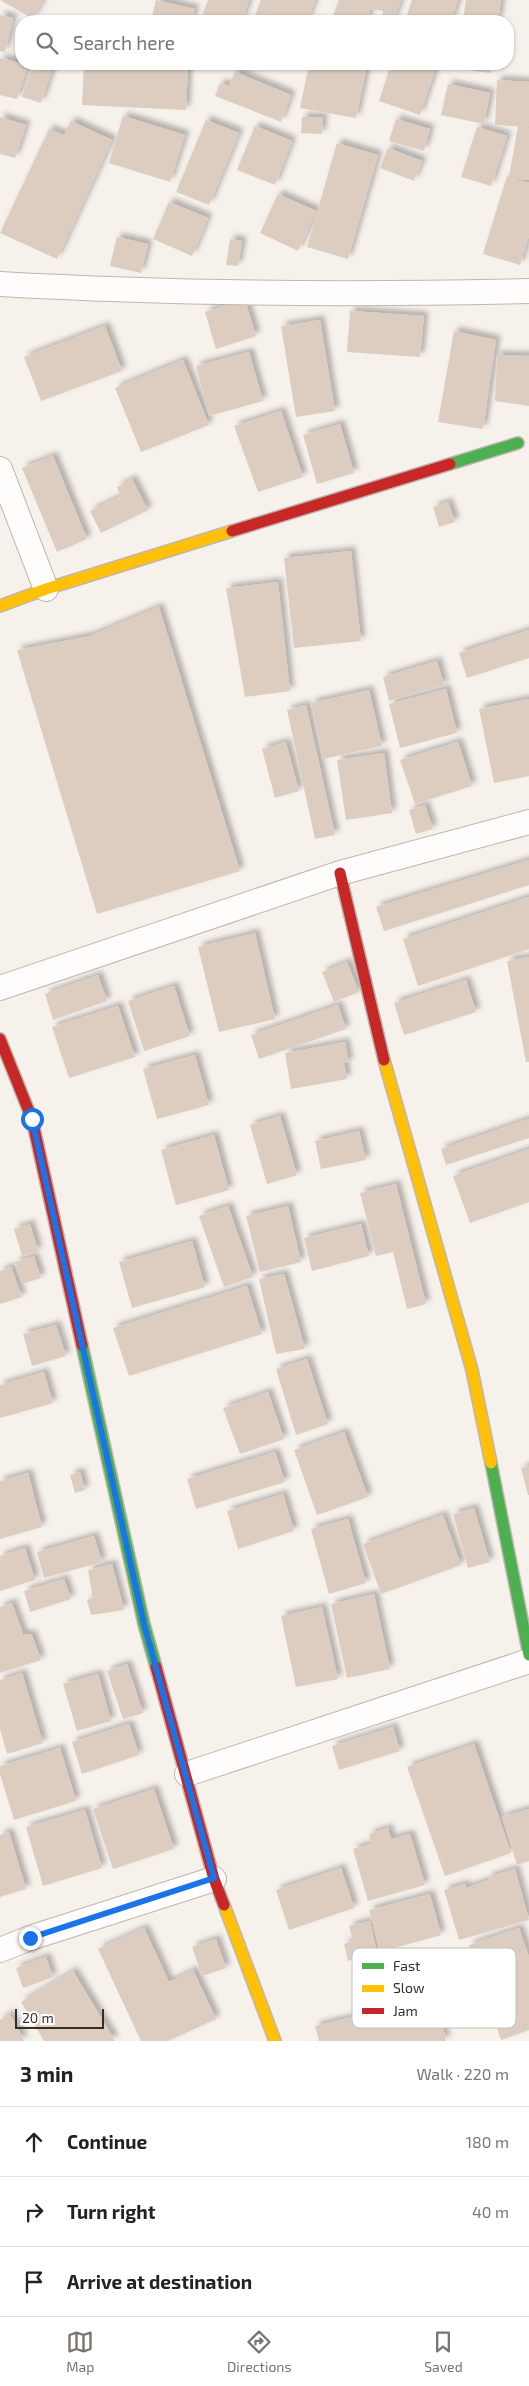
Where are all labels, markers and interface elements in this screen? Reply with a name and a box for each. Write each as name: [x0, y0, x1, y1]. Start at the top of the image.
search box: [15, 15, 514, 70]
icon: search: [33, 29, 61, 57]
text: Search here: [73, 31, 175, 54]
route start: [21, 1108, 44, 1131]
route end: [19, 1927, 42, 1950]
legend: [352, 1948, 516, 2028]
text: Fast: [393, 1957, 420, 1974]
text: Slow: [393, 1979, 425, 1996]
text: Jam: [393, 2002, 418, 2019]
scale bar: [15, 2006, 104, 2029]
text: 20 m: [22, 2009, 54, 2026]
text: 3 min: [20, 2061, 73, 2086]
text: Walk · 220 m: [416, 2064, 509, 2083]
icon: ahead: [20, 2128, 48, 2156]
text: Continue: [67, 2130, 147, 2153]
text: 180 m: [466, 2132, 509, 2151]
icon: right: [20, 2198, 48, 2226]
text: Turn right: [67, 2200, 155, 2223]
text: 40 m: [472, 2202, 509, 2221]
icon: arrive: [20, 2268, 48, 2296]
text: Arrive at destination: [67, 2270, 252, 2293]
tab: Map: [66, 2328, 94, 2375]
tab: Directions: [227, 2328, 292, 2375]
tab: Saved: [424, 2328, 463, 2375]

